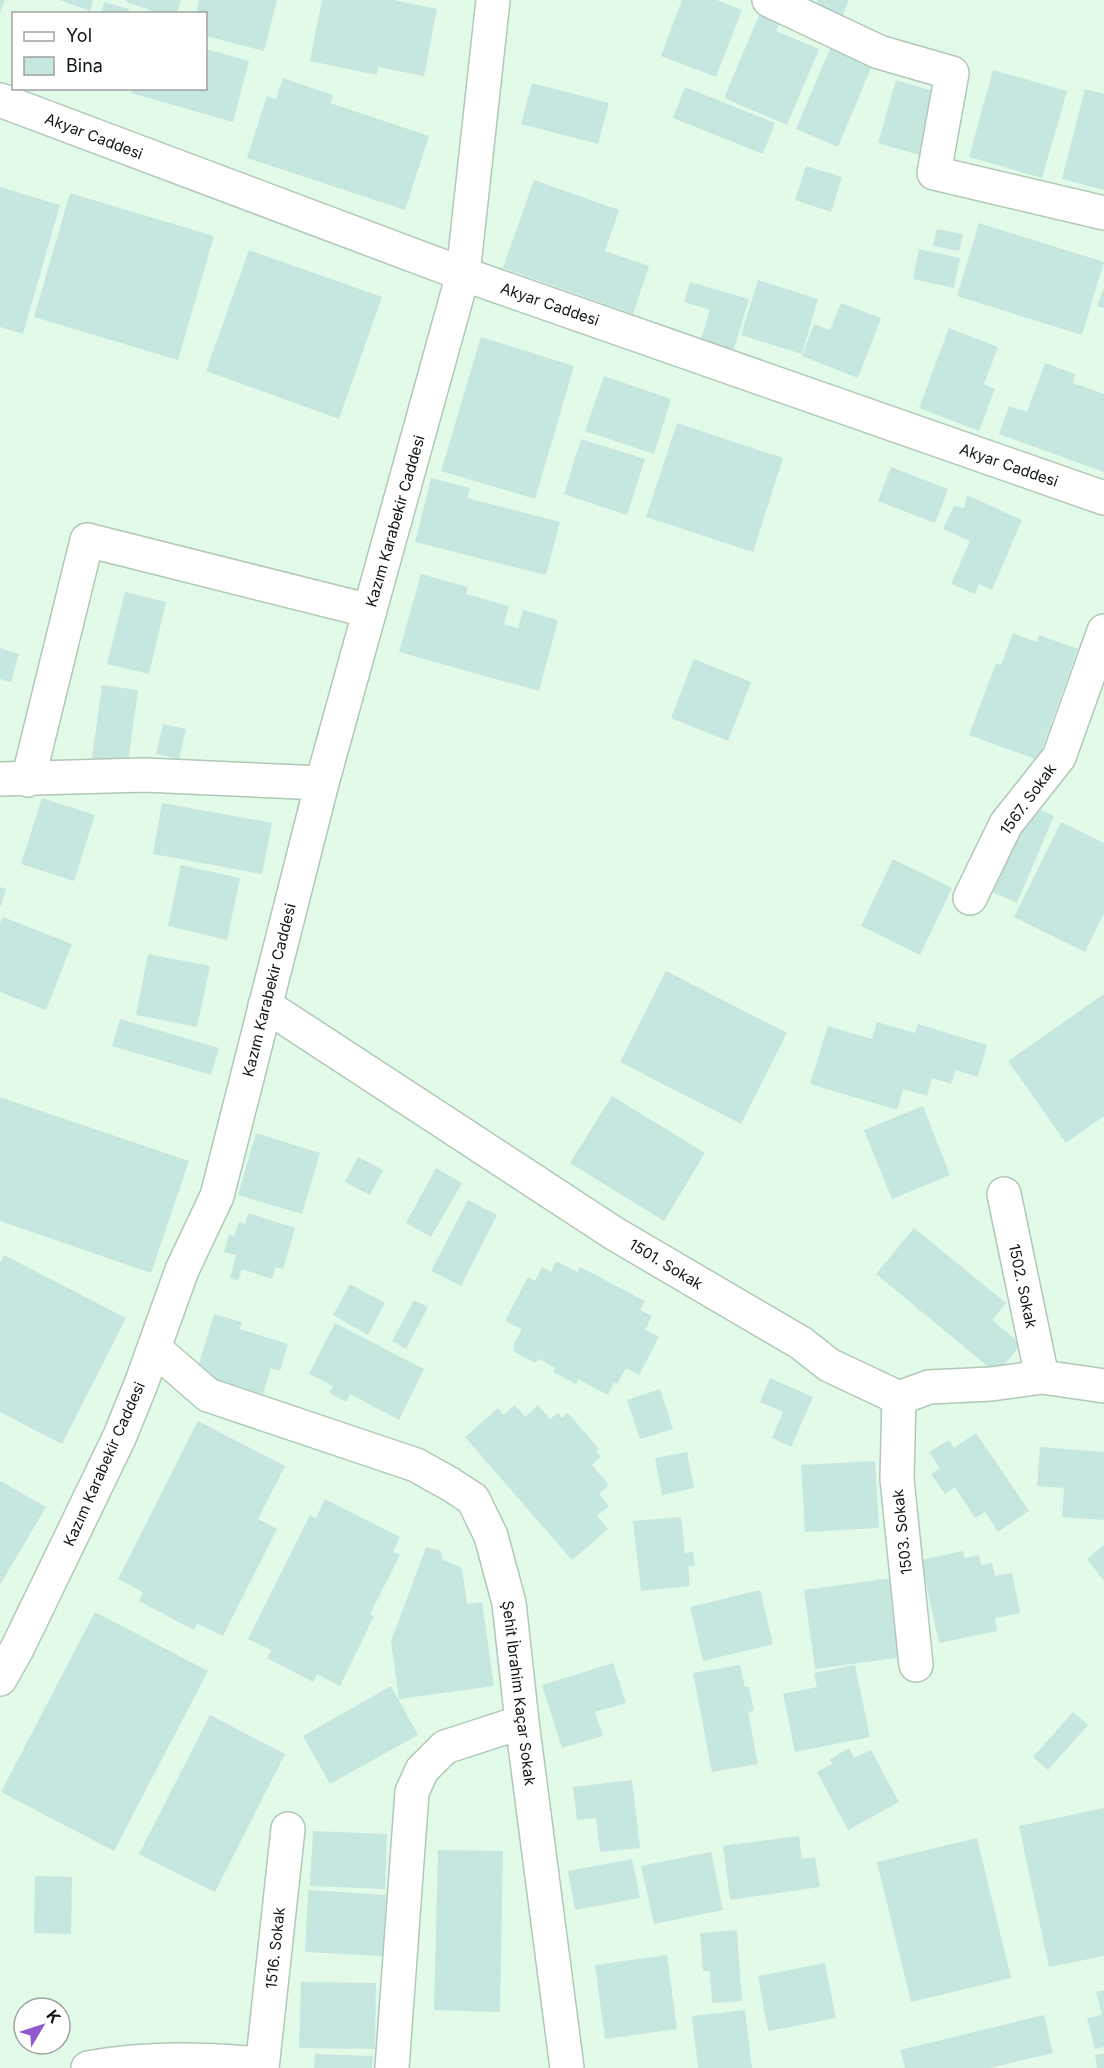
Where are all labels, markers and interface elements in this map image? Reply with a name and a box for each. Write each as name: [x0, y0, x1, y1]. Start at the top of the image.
legend: [12, 12, 207, 90]
text: Yol: [66, 25, 92, 46]
text: Bina: [66, 55, 103, 76]
street label: Akyar Caddesi: [42, 109, 146, 163]
street label: Akyar Caddesi: [498, 278, 602, 330]
street label: Kazım Karabekir Caddesi: [361, 433, 429, 609]
street label: Akyar Caddesi: [957, 439, 1061, 491]
street label: 1567. Sokak: [996, 759, 1061, 838]
street label: Kazım Karabekir Caddesi: [238, 901, 300, 1079]
street label: 1501. Sokak: [626, 1235, 707, 1294]
street label: 1502. Sokak: [1005, 1242, 1041, 1331]
street label: Kazım Karabekir Caddesi: [59, 1379, 149, 1549]
street label: 1503. Sokak: [888, 1488, 916, 1576]
street label: Şehit İbrahim Kaçar Sokak: [498, 1599, 540, 1787]
street label: 1516. Sokak: [261, 1905, 289, 1990]
north arrow: [12, 1996, 72, 2056]
text: K: [42, 2006, 65, 2028]

